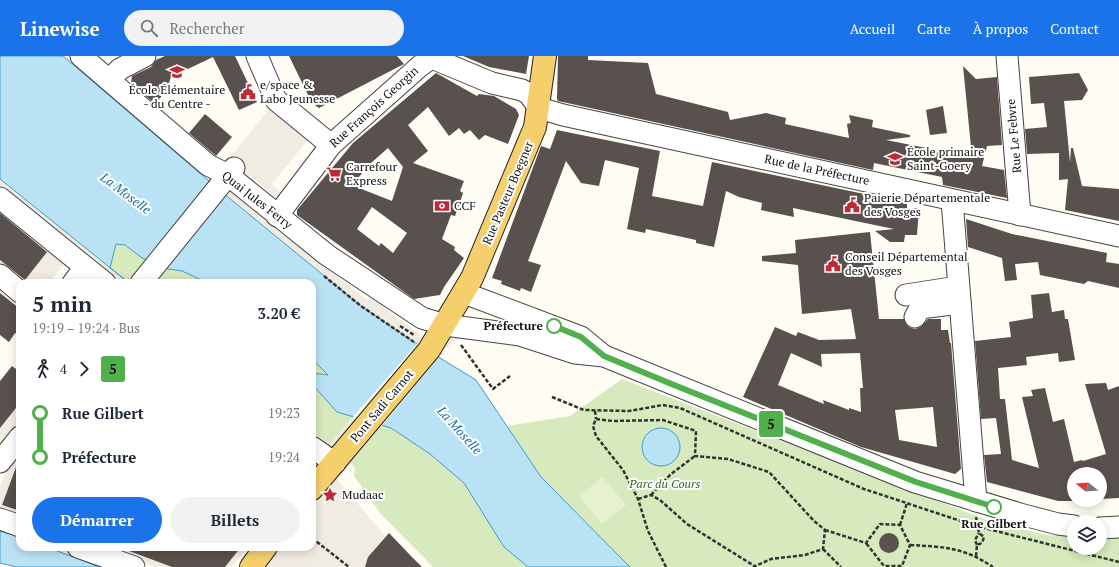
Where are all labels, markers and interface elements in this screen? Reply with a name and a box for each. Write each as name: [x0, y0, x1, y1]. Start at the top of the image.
search box: [124, 10, 404, 46]
text: Linewise: [20, 16, 100, 41]
icon: search: [138, 17, 160, 39]
text: Rechercher: [170, 18, 245, 38]
text: Accueil: [850, 19, 895, 38]
text: Carte: [917, 19, 951, 38]
text: À propos: [973, 19, 1028, 38]
text: Contact: [1050, 19, 1099, 38]
school or university icon: École Élémentaire - du Centre -: [168, 63, 186, 81]
street label: Rue François Georgin: [326, 63, 421, 150]
place label: e/space & Labo Jeunesse: [260, 77, 335, 106]
place label: École Élémentaire - du Centre -: [129, 82, 225, 111]
public building icon: e/space & Labo Jeunesse: [239, 83, 257, 101]
street label: Rue Le Febvre: [1003, 98, 1024, 174]
street label: Rue Pasteur Boegner: [479, 138, 536, 247]
place label: École primaire Saint-Goery: [907, 144, 984, 173]
school or university icon: École primaire Saint-Goery: [886, 150, 904, 168]
street label: Rue de la Préfecture: [763, 151, 871, 188]
place label: Carrefour Express: [346, 159, 397, 188]
supermarket icon: Carrefour Express: [325, 165, 343, 183]
water label: La Moselle: [96, 167, 155, 218]
street label: Quai Jules Ferry: [219, 167, 296, 232]
place label: Paierie Départementale des Vosges: [864, 190, 990, 219]
public building icon: Paierie Départementale des Vosges: [843, 196, 861, 214]
bank icon: CCF: [433, 197, 451, 215]
place label: CCF: [454, 198, 476, 213]
place label: Conseil Départemental des Vosges: [845, 249, 968, 278]
public building icon: Conseil Départemental des Vosges: [824, 255, 842, 273]
text: 5 min: [32, 289, 92, 318]
text: 3.20 €: [258, 303, 300, 323]
place label: Préfecture: [484, 318, 544, 333]
marker: Préfecture: [546, 318, 562, 334]
text: 19:19 – 19:24 · Bus: [32, 319, 140, 337]
icon: walk: [32, 358, 54, 380]
icon: forward: [73, 358, 95, 380]
text: 5: [109, 359, 117, 378]
text: 4: [60, 360, 67, 378]
street label: Pont Sadi Carnot: [347, 366, 417, 445]
water label: La Moselle: [433, 401, 487, 458]
text: Rue Gilbert: [62, 403, 144, 423]
text: 19:23: [268, 404, 300, 422]
line badge: 5: [758, 411, 784, 437]
text: 5: [767, 414, 775, 433]
text: Préfecture: [62, 447, 136, 467]
text: 19:24: [268, 448, 300, 466]
north arrow: [1067, 467, 1107, 507]
map controls: [1067, 467, 1107, 555]
park label: Parc du Cours: [628, 476, 701, 491]
place icon: Mudaac: [321, 486, 339, 504]
place label: Mudaac: [342, 487, 384, 502]
button: Démarrer: [32, 497, 162, 543]
button: Billets: [170, 497, 300, 543]
marker: Rue Gilbert: [986, 499, 1002, 515]
button: layers: [1067, 515, 1107, 555]
place label: Rue Gilbert: [961, 516, 1027, 531]

